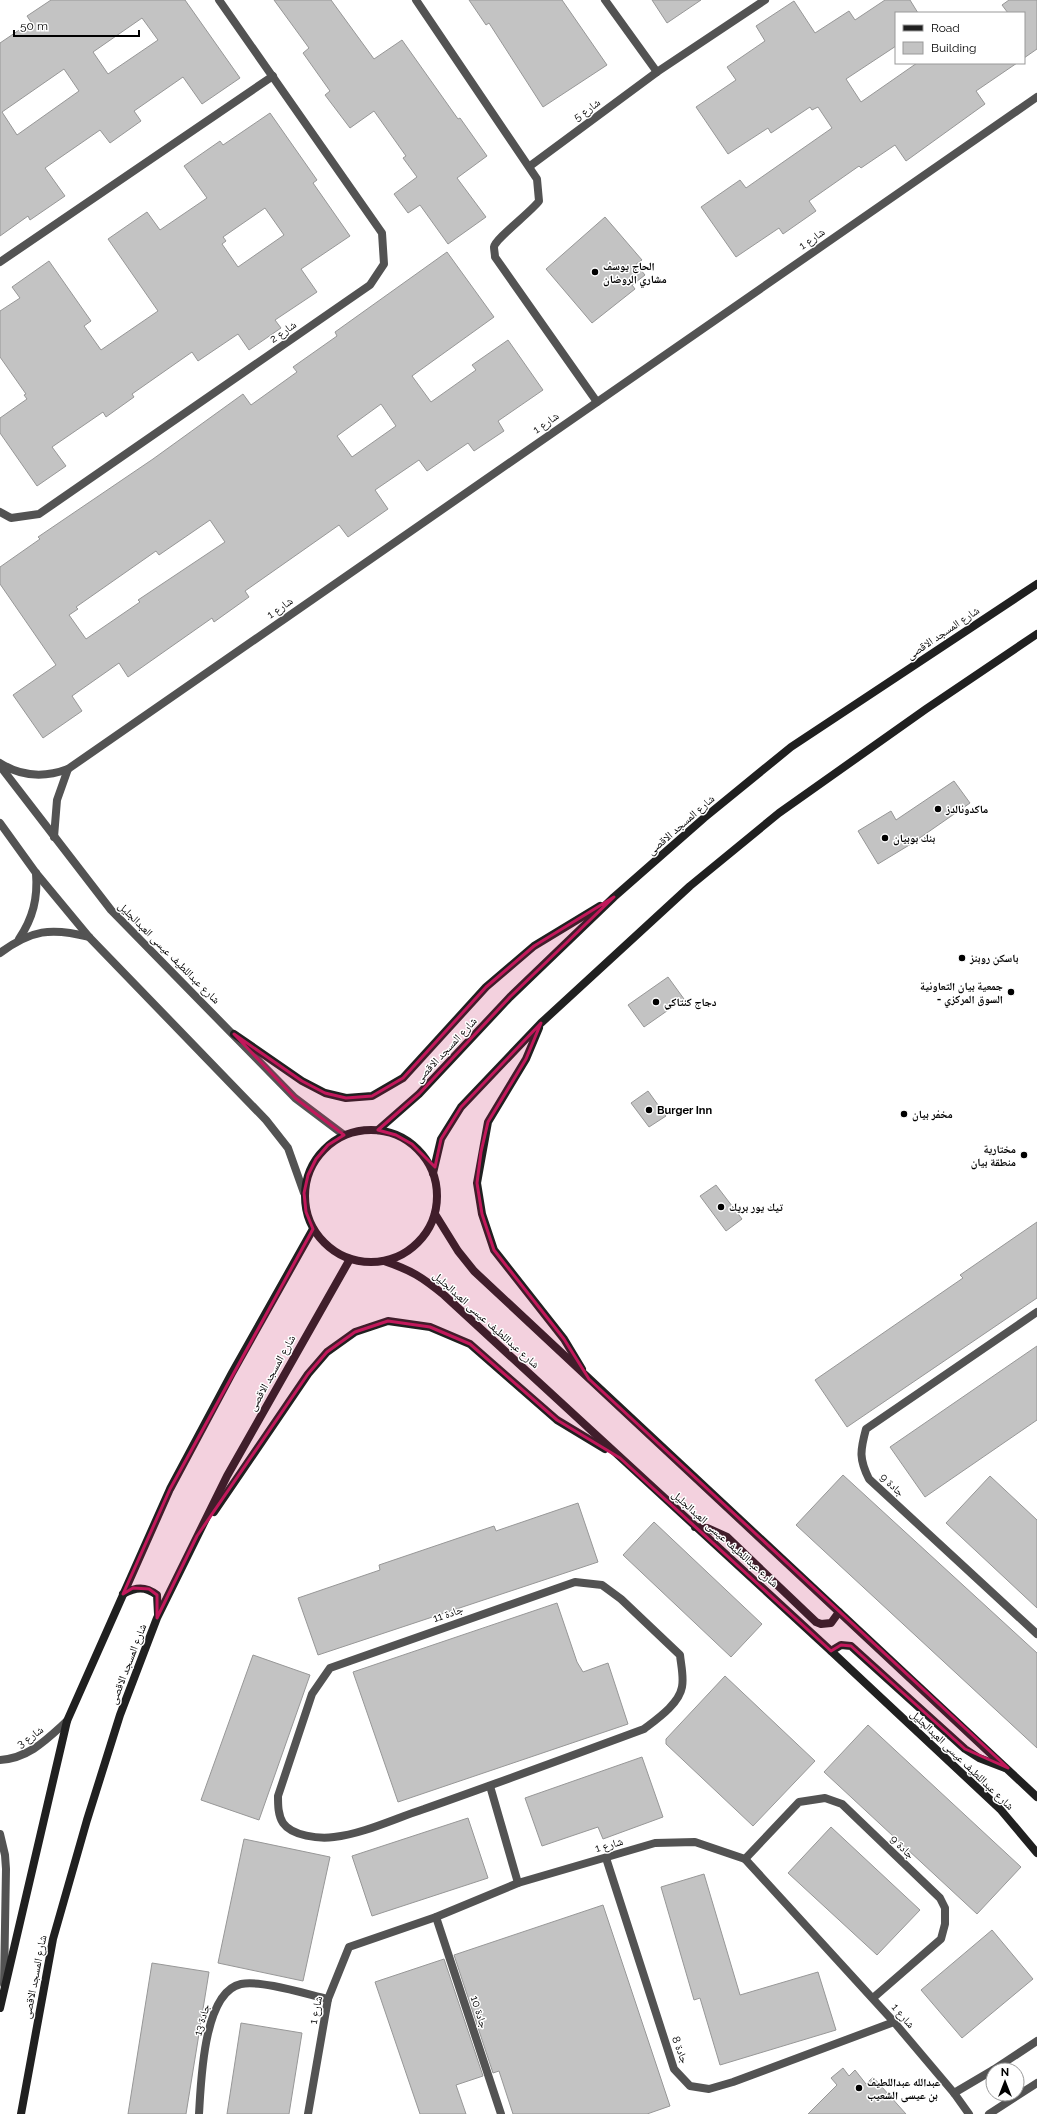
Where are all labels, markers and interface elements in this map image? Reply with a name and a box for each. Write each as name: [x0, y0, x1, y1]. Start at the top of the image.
scale bar: [14, 12, 139, 38]
legend: [895, 12, 1025, 64]
text: 50 m: [20, 19, 48, 33]
text: Road: [931, 21, 960, 35]
text: Building: [931, 41, 977, 55]
street label: شارع 5: [571, 96, 603, 124]
street label: شارع 1: [797, 226, 827, 252]
place label: الحاج يوسف مشاري الروضان: [603, 260, 667, 287]
marker: الحاج يوسف مشاري الروضان: [590, 267, 600, 277]
street label: شارع 2: [267, 318, 299, 346]
street label: شارع 1: [531, 410, 561, 436]
street label: شارع 1: [265, 595, 295, 621]
street label: شارع المسجد الاقصى: [904, 604, 982, 662]
street label: شارع المسجد الاقصى: [645, 792, 717, 858]
place label: ماكدونالدز: [945, 803, 988, 816]
marker: ماكدونالدز: [933, 804, 943, 814]
place label: بنك بوبيان: [893, 832, 935, 846]
marker: بنك بوبيان: [880, 833, 890, 843]
street label: شارع عبداللطيف عيسى العبدالجليل: [115, 899, 223, 1007]
place label: باسكن روبنز: [969, 952, 1018, 966]
marker: باسكن روبنز: [957, 953, 967, 963]
place label: جمعية بيان التعاونية - السوق المركزي: [920, 980, 1003, 1007]
marker: جمعية بيان التعاونية - السوق المركزي: [1006, 987, 1016, 997]
place label: دجاج كنتاكي: [664, 996, 717, 1010]
marker: دجاج كنتاكي: [651, 997, 661, 1007]
street label: شارع المسجد الاقصى: [412, 1015, 480, 1085]
place label: Burger Inn: [657, 1104, 712, 1117]
marker: Burger Inn: [644, 1105, 654, 1115]
place label: مخفر بيان: [912, 1108, 953, 1122]
marker: مخفر بيان: [899, 1109, 909, 1119]
place label: مختارية منطقة بيان: [971, 1143, 1016, 1170]
marker: مختارية منطقة بيان: [1019, 1150, 1029, 1160]
place label: تيك يور بريك: [729, 1201, 783, 1214]
marker: تيك يور بريك: [716, 1202, 726, 1212]
street label: شارع عبداللطيف عيسى العبدالجليل: [430, 1269, 542, 1371]
street label: شارع المسجد الاقصى: [246, 1333, 298, 1413]
street label: جادة 9: [877, 1471, 907, 1499]
street label: شارع عبداللطيف عيسى العبدالجليل: [669, 1488, 781, 1590]
street label: جادة 11: [431, 1603, 465, 1625]
street label: شارع المسجد الاقصى: [107, 1622, 149, 1706]
street label: شارع عبداللطيف عيسى العبدالجليل: [908, 1707, 1016, 1813]
street label: شارع 3: [14, 1723, 46, 1751]
street label: جادة 9: [887, 1833, 917, 1861]
street label: شارع 1: [594, 1835, 624, 1855]
street label: شارع المسجد الاقصى: [21, 1934, 49, 2020]
street label: جادة 10: [468, 1994, 490, 2030]
street label: شارع 1: [307, 1995, 325, 2025]
street label: شارع 1: [889, 2001, 917, 2031]
street label: جادة 13: [191, 2003, 213, 2037]
street label: جادة 8: [669, 2035, 691, 2065]
north arrow: [985, 2062, 1025, 2102]
text: N: [1001, 2066, 1009, 2079]
place label: عبدالله عبداللطيف بن عيسى الشعيب: [867, 2076, 941, 2103]
marker: عبدالله عبداللطيف بن عيسى الشعيب: [854, 2083, 864, 2093]

